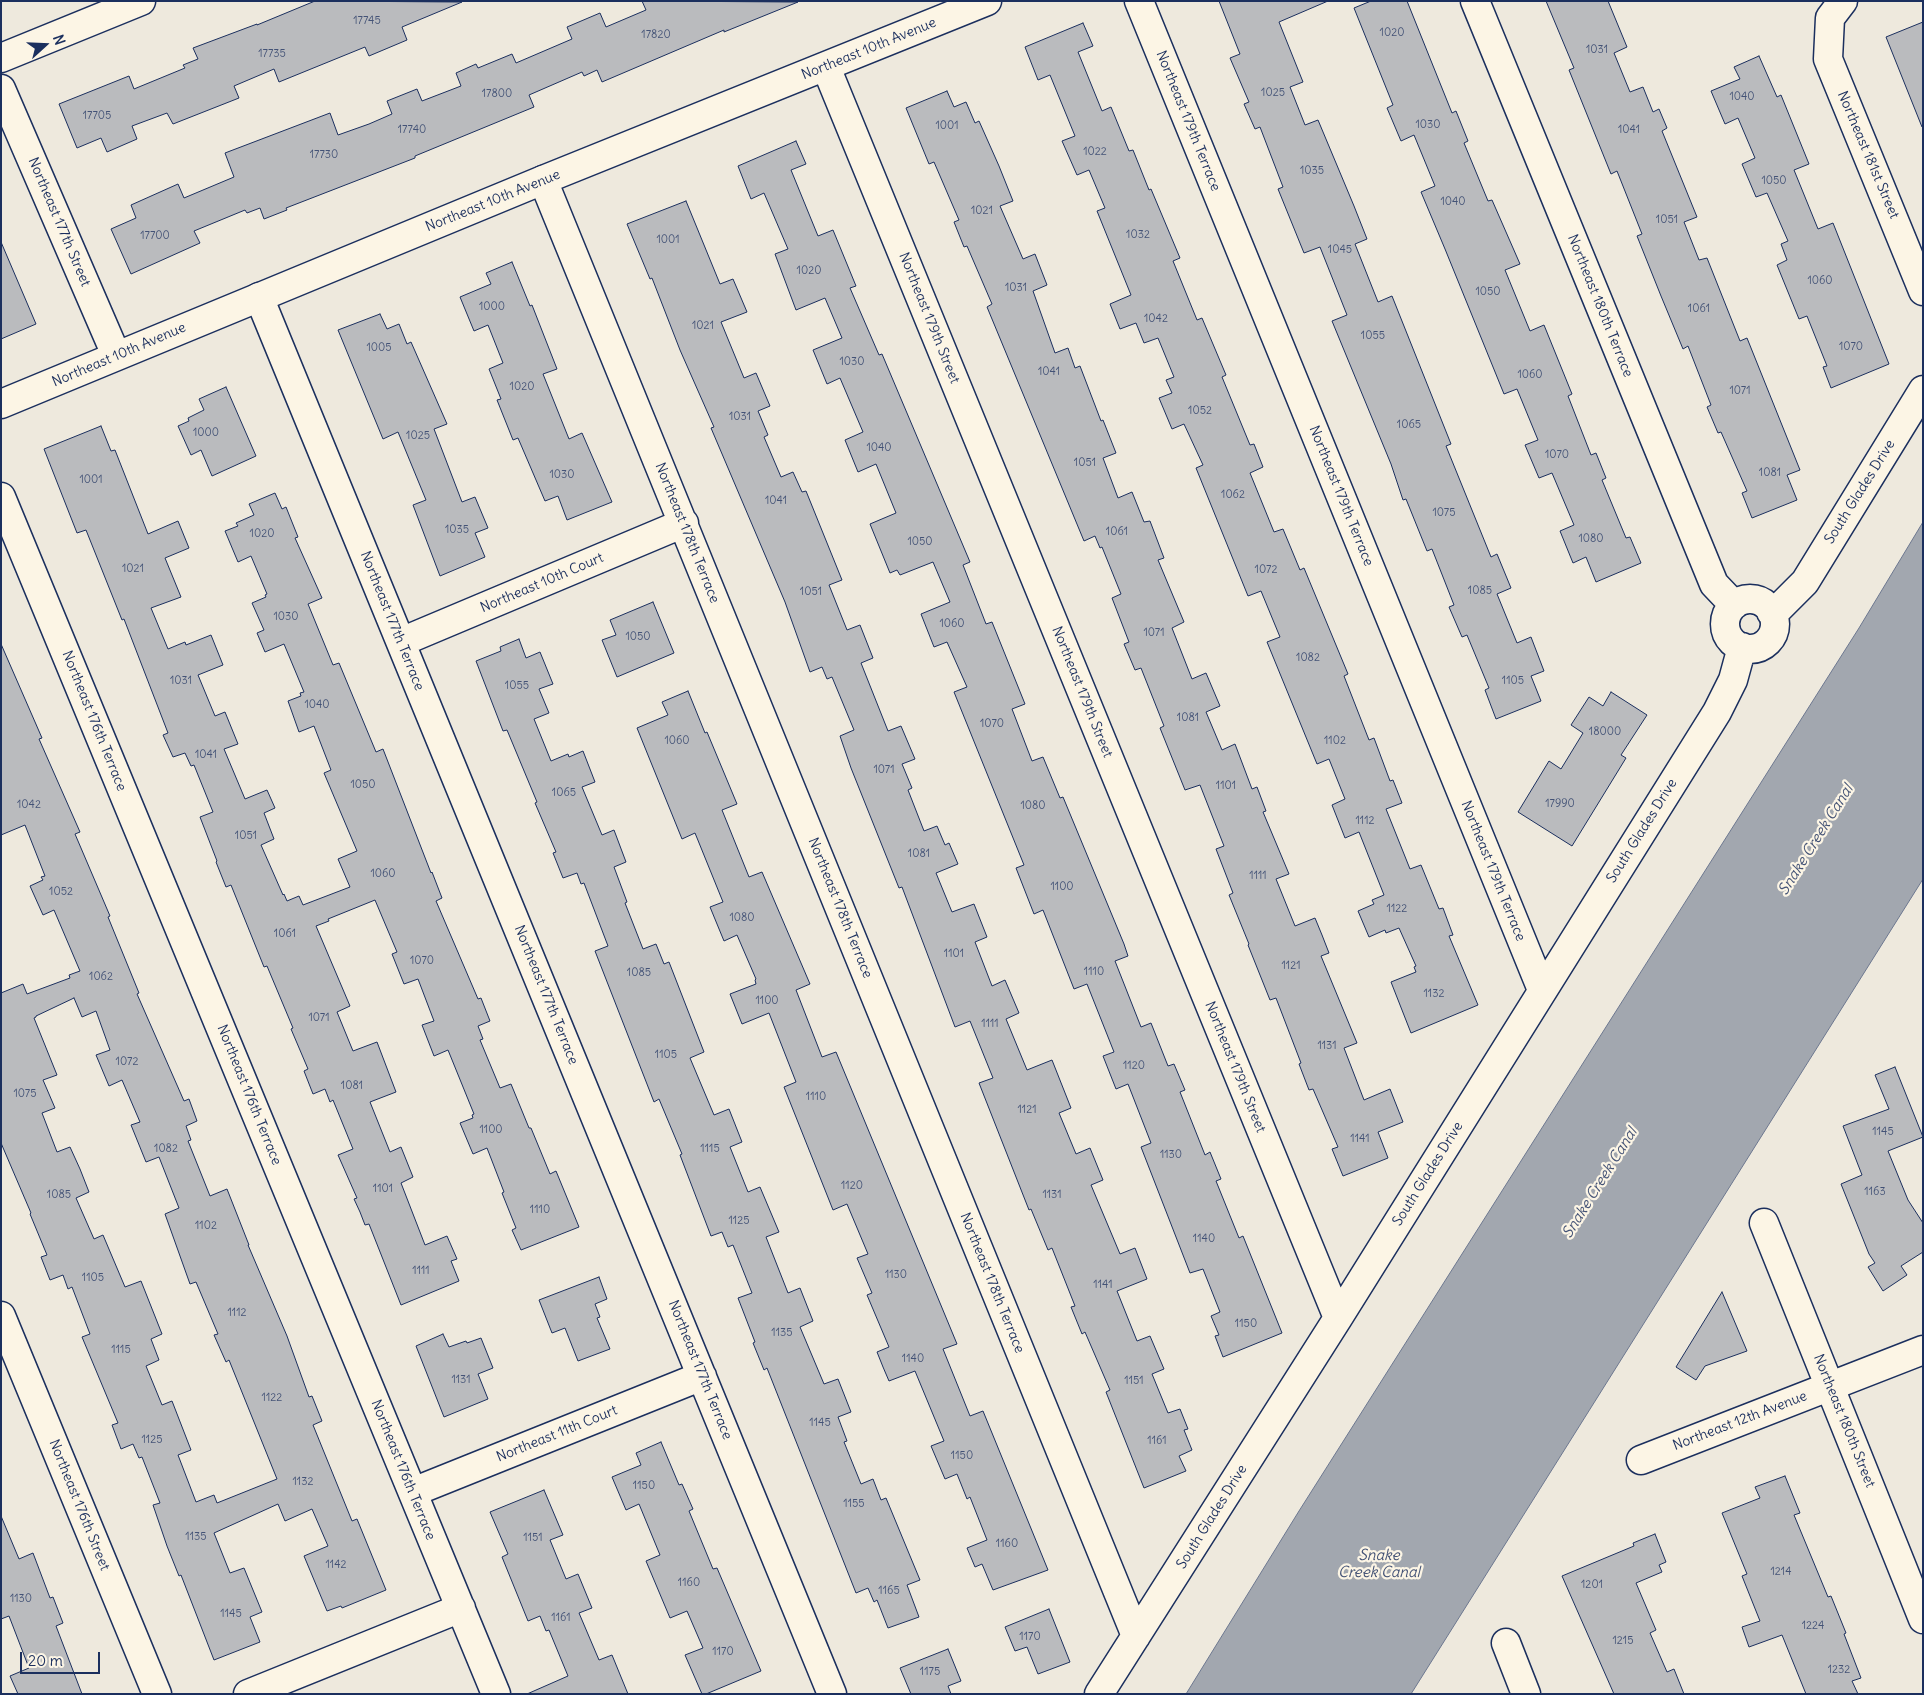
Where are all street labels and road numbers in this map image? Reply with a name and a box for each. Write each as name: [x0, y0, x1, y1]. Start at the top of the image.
street label: Northeast 10th Avenue: [799, 14, 939, 84]
street label: Northeast 179th Terrace: [1152, 48, 1224, 194]
street label: Northeast 181st Street: [1834, 89, 1902, 221]
street label: Northeast 177th Street: [24, 155, 94, 289]
street label: Northeast 10th Avenue: [423, 166, 563, 236]
street label: Northeast 180th Terrace: [1564, 232, 1636, 380]
street label: Northeast 179th Street: [895, 250, 963, 386]
street label: Northeast 10th Avenue: [50, 319, 188, 391]
street label: Northeast 179th Terrace: [1305, 423, 1377, 569]
street label: South Glades Drive: [1821, 437, 1899, 547]
street label: Northeast 178th Terrace: [651, 460, 723, 606]
street label: Northeast 177th Terrace: [356, 549, 428, 693]
street label: Northeast 10th Court: [478, 549, 606, 617]
street label: Northeast 179th Street: [1048, 624, 1116, 760]
street label: Northeast 176th Terrace: [58, 648, 130, 794]
street label: South Glades Drive: [1603, 776, 1681, 886]
street label: Northeast 179th Terrace: [1457, 798, 1529, 944]
street label: Northeast 178th Terrace: [804, 835, 876, 981]
street label: Northeast 177th Terrace: [510, 923, 582, 1067]
street label: Northeast 179th Street: [1201, 999, 1269, 1135]
street label: Northeast 176th Terrace: [213, 1022, 285, 1168]
street label: South Glades Drive: [1389, 1119, 1467, 1229]
street label: Northeast 178th Terrace: [956, 1210, 1028, 1356]
street label: Northeast 177th Terrace: [664, 1298, 736, 1442]
street label: Northeast 180th Street: [1810, 1352, 1878, 1490]
street label: Northeast 12th Avenue: [1671, 1388, 1809, 1454]
street label: Northeast 176th Terrace: [367, 1397, 439, 1543]
street label: Northeast 11th Court: [494, 1402, 620, 1466]
street label: Northeast 176th Street: [45, 1437, 113, 1573]
street label: South Glades Drive: [1173, 1462, 1251, 1572]

